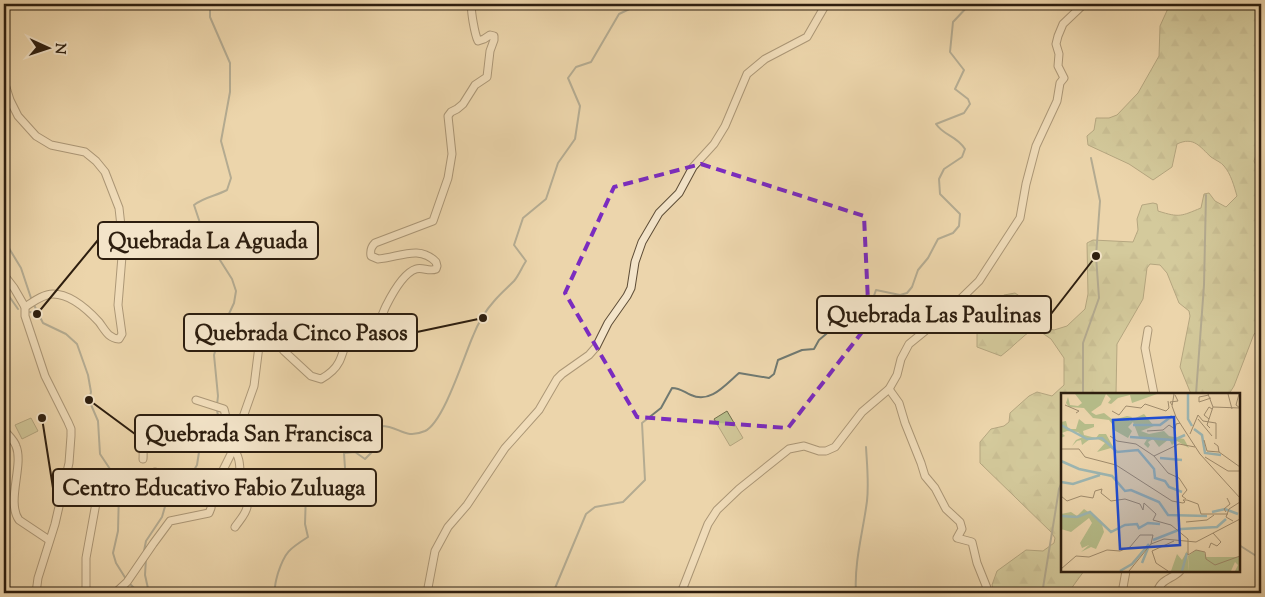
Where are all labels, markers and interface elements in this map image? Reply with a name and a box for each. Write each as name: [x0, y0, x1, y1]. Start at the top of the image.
north arrow: [22, 22, 72, 72]
text: N: [49, 42, 69, 55]
callout: Quebrada La Aguada: [98, 222, 318, 259]
text: Quebrada La Aguada: [108, 227, 309, 259]
callout: Quebrada Las Paulinas: [817, 296, 1051, 333]
text: Quebrada Las Paulinas: [827, 301, 1041, 333]
callout: Quebrada Cinco Pasos: [184, 314, 417, 351]
text: Quebrada Cinco Pasos: [194, 319, 408, 351]
inset map: [1061, 393, 1240, 572]
callout: Quebrada San Francisca: [135, 415, 382, 452]
text: Quebrada San Francisca: [145, 420, 374, 452]
callout: Centro Educativo Fabio Zuluaga: [53, 469, 376, 506]
text: Centro Educativo Fabio Zuluaga: [63, 474, 366, 506]

